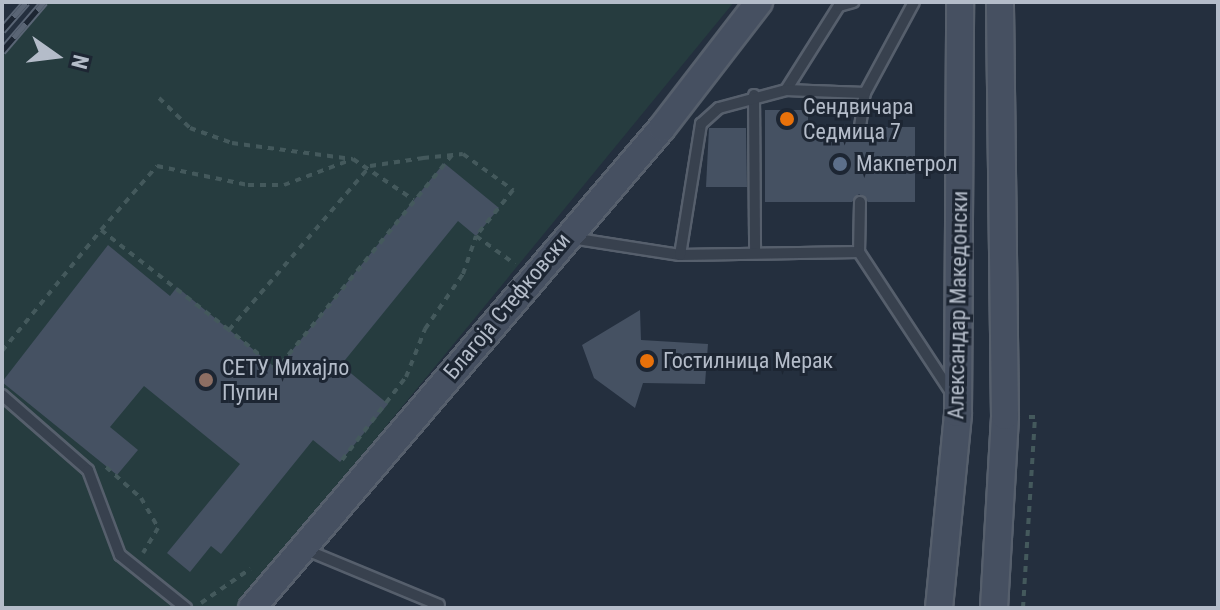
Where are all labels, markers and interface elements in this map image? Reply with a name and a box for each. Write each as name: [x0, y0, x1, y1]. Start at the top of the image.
north arrow: [16, 16, 96, 96]
text: N: [66, 52, 94, 71]
place label: Сендвичара Седмица 7: [803, 93, 914, 144]
marker: Сендвичара Седмица 7: [778, 110, 796, 128]
place label: Макпетрол: [856, 151, 957, 177]
marker: Макпетрол: [831, 155, 849, 173]
street label: Александар Македонски: [943, 190, 973, 420]
street label: Благоја Стефковски: [438, 227, 576, 385]
place label: Гостилница Мерак: [663, 348, 833, 374]
marker: Гостилница Мерак: [638, 352, 656, 370]
place label: СЕТУ Михајло Пупин: [222, 354, 349, 406]
marker: СЕТУ Михајло Пупин: [197, 371, 215, 389]

